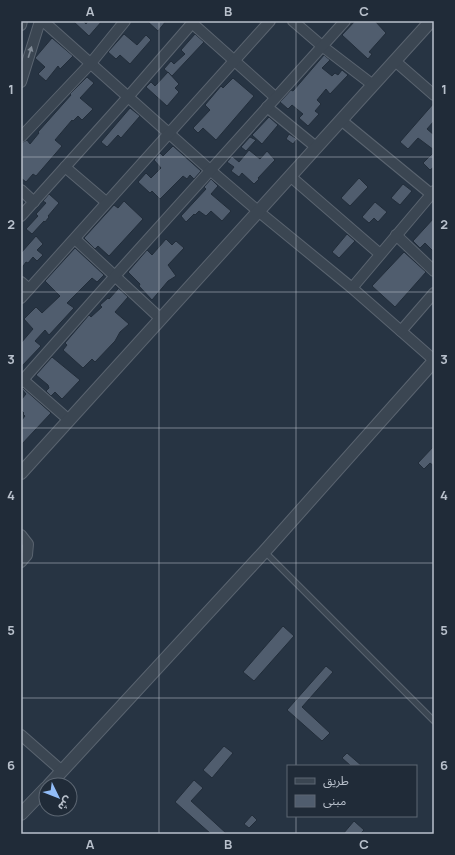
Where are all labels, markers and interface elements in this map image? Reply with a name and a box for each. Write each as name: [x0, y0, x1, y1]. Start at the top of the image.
text: A: [86, 2, 95, 20]
text: B: [224, 2, 232, 20]
text: C: [359, 2, 369, 20]
one-way arrow: [28, 45, 34, 57]
text: 1: [8, 80, 14, 98]
text: 1: [441, 80, 447, 98]
text: 2: [7, 215, 15, 233]
text: 2: [440, 215, 448, 233]
text: 3: [7, 350, 15, 368]
text: 3: [440, 350, 448, 368]
text: 4: [7, 486, 15, 504]
text: 4: [440, 486, 448, 504]
text: 5: [7, 621, 15, 639]
text: 5: [440, 621, 448, 639]
text: 6: [7, 756, 15, 774]
text: 6: [440, 756, 448, 774]
legend: [287, 765, 417, 817]
text: طريق: [323, 772, 349, 789]
north arrow: [38, 777, 78, 817]
text: مبنى: [323, 792, 346, 809]
text: ش: [55, 794, 76, 815]
text: A: [86, 835, 95, 853]
text: B: [224, 835, 232, 853]
text: C: [359, 835, 369, 853]

